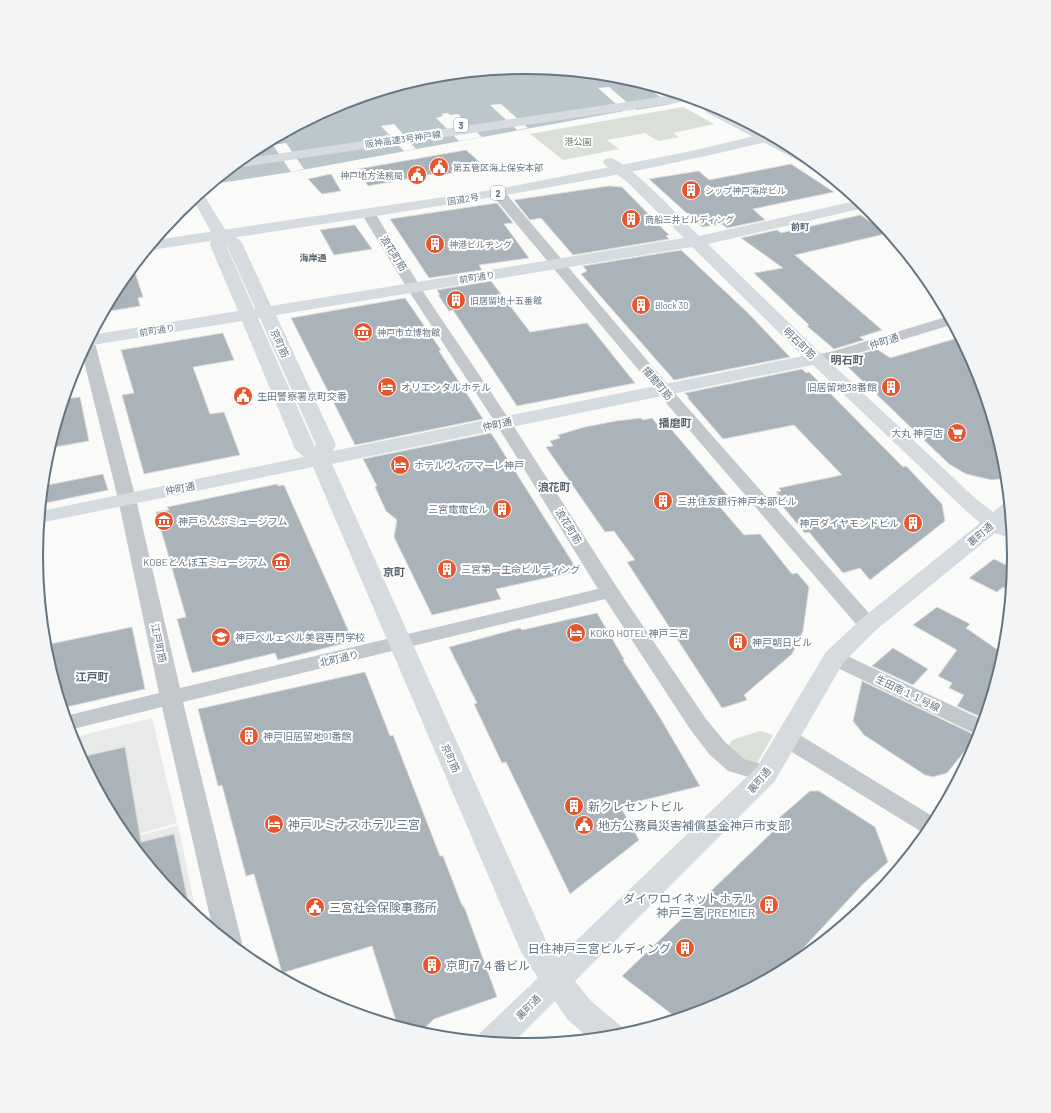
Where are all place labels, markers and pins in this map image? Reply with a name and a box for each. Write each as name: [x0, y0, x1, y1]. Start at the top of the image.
public building icon: 第五管区海上保安本部: [428, 156, 450, 178]
place label: 第五管区海上保安本部: [453, 162, 543, 173]
public building icon: 神戸地方法務局: [406, 164, 428, 186]
place label: 神戸地方法務局: [340, 170, 403, 181]
building icon: シップ神戸海岸ビル: [680, 179, 702, 201]
place label: シップ神戸海岸ビル: [705, 185, 786, 196]
building icon: 商船三井ビルディング: [620, 208, 642, 230]
place label: 商船三井ビルディング: [645, 214, 734, 225]
building icon: 神港ビルヂング: [424, 233, 446, 255]
place label: 神港ビルヂング: [449, 239, 512, 250]
building icon: 旧居留地十五番館: [445, 289, 467, 311]
building icon: Block 30: [630, 294, 652, 316]
place label: 旧居留地十五番館: [470, 295, 542, 306]
place label: Block 30: [655, 300, 688, 311]
museum icon: 神戸市立博物館: [352, 321, 374, 343]
place label: 神戸市立博物館: [377, 327, 440, 338]
hotel icon: オリエンタルホテル: [376, 376, 398, 398]
building icon: 旧居留地38番館: [880, 376, 902, 398]
place label: オリエンタルホテル: [401, 381, 491, 393]
place label: 旧居留地38番館: [807, 381, 877, 393]
public building icon: 生田警察署京町交番: [232, 385, 254, 407]
place label: 生田警察署京町交番: [257, 390, 347, 402]
supermarket icon: 大丸 神戸店: [946, 422, 968, 444]
place label: 大丸 神戸店: [891, 427, 943, 439]
hotel icon: ホテルヴィアマーレ神戸: [389, 454, 411, 476]
place label: ホテルヴィアマーレ神戸: [414, 459, 524, 471]
building icon: 三井住友銀行神戸本部ビル: [652, 490, 674, 512]
place label: 三井住友銀行神戸本部ビル: [677, 495, 797, 507]
building icon: 三宮電電ビル: [491, 498, 513, 520]
place label: 三宮電電ビル: [428, 503, 488, 515]
museum icon: 神戸らんぷミュージフム: [153, 510, 175, 532]
building icon: 神戸ダイヤモンドビル: [902, 512, 924, 534]
place label: 神戸らんぷミュージフム: [178, 515, 288, 527]
place label: 神戸ダイヤモンドビル: [799, 517, 899, 529]
museum icon: KOBEとんぼ玉ミュージアム: [270, 551, 292, 573]
place label: KOBEとんぼ玉ミュージアム: [143, 556, 267, 568]
building icon: 三宮第一生命ビルディング: [436, 558, 458, 580]
place label: 三宮第一生命ビルディング: [461, 563, 580, 575]
hotel icon: KOKO HOTEL 神戸三宮: [565, 622, 587, 644]
school or university icon: 神戸ベルェベル美容専門学校: [210, 626, 232, 648]
place label: KOKO HOTEL 神戸三宮: [590, 627, 689, 639]
place label: 神戸ベルェベル美容専門学校: [235, 631, 365, 643]
building icon: 神戸朝日ビル: [727, 631, 749, 653]
place label: 神戸朝日ビル: [752, 636, 812, 648]
building icon: 神戸旧居留地91番館: [238, 725, 260, 747]
place label: 神戸旧居留地91番館: [263, 730, 352, 742]
building icon: 新クレセントビル: [563, 795, 585, 817]
place label: 新クレセントビル: [588, 799, 684, 813]
hotel icon: 神戸ルミナスホテル三宮: [263, 813, 285, 835]
public building icon: 地方公務員災害補償基金神戸市支部: [573, 814, 595, 836]
place label: 神戸ルミナスホテル三宮: [288, 817, 420, 831]
place label: 地方公務員災害補償基金神戸市支部: [598, 818, 790, 832]
place label: ダイワロイネットホテル 神戸三宮 PREMIER: [623, 891, 755, 919]
building icon: ダイワロイネットホテル 神戸三宮 PREMIER: [758, 894, 780, 916]
public building icon: 三宮社会保険事務所: [304, 896, 326, 918]
place label: 三宮社会保険事務所: [329, 900, 437, 914]
building icon: 日住神戸三宮ビルディング: [674, 937, 696, 959]
place label: 日住神戸三宮ビルディング: [528, 941, 671, 955]
building icon: 京町７４番ビル: [421, 954, 443, 976]
place label: 京町７４番ビル: [446, 958, 530, 972]

